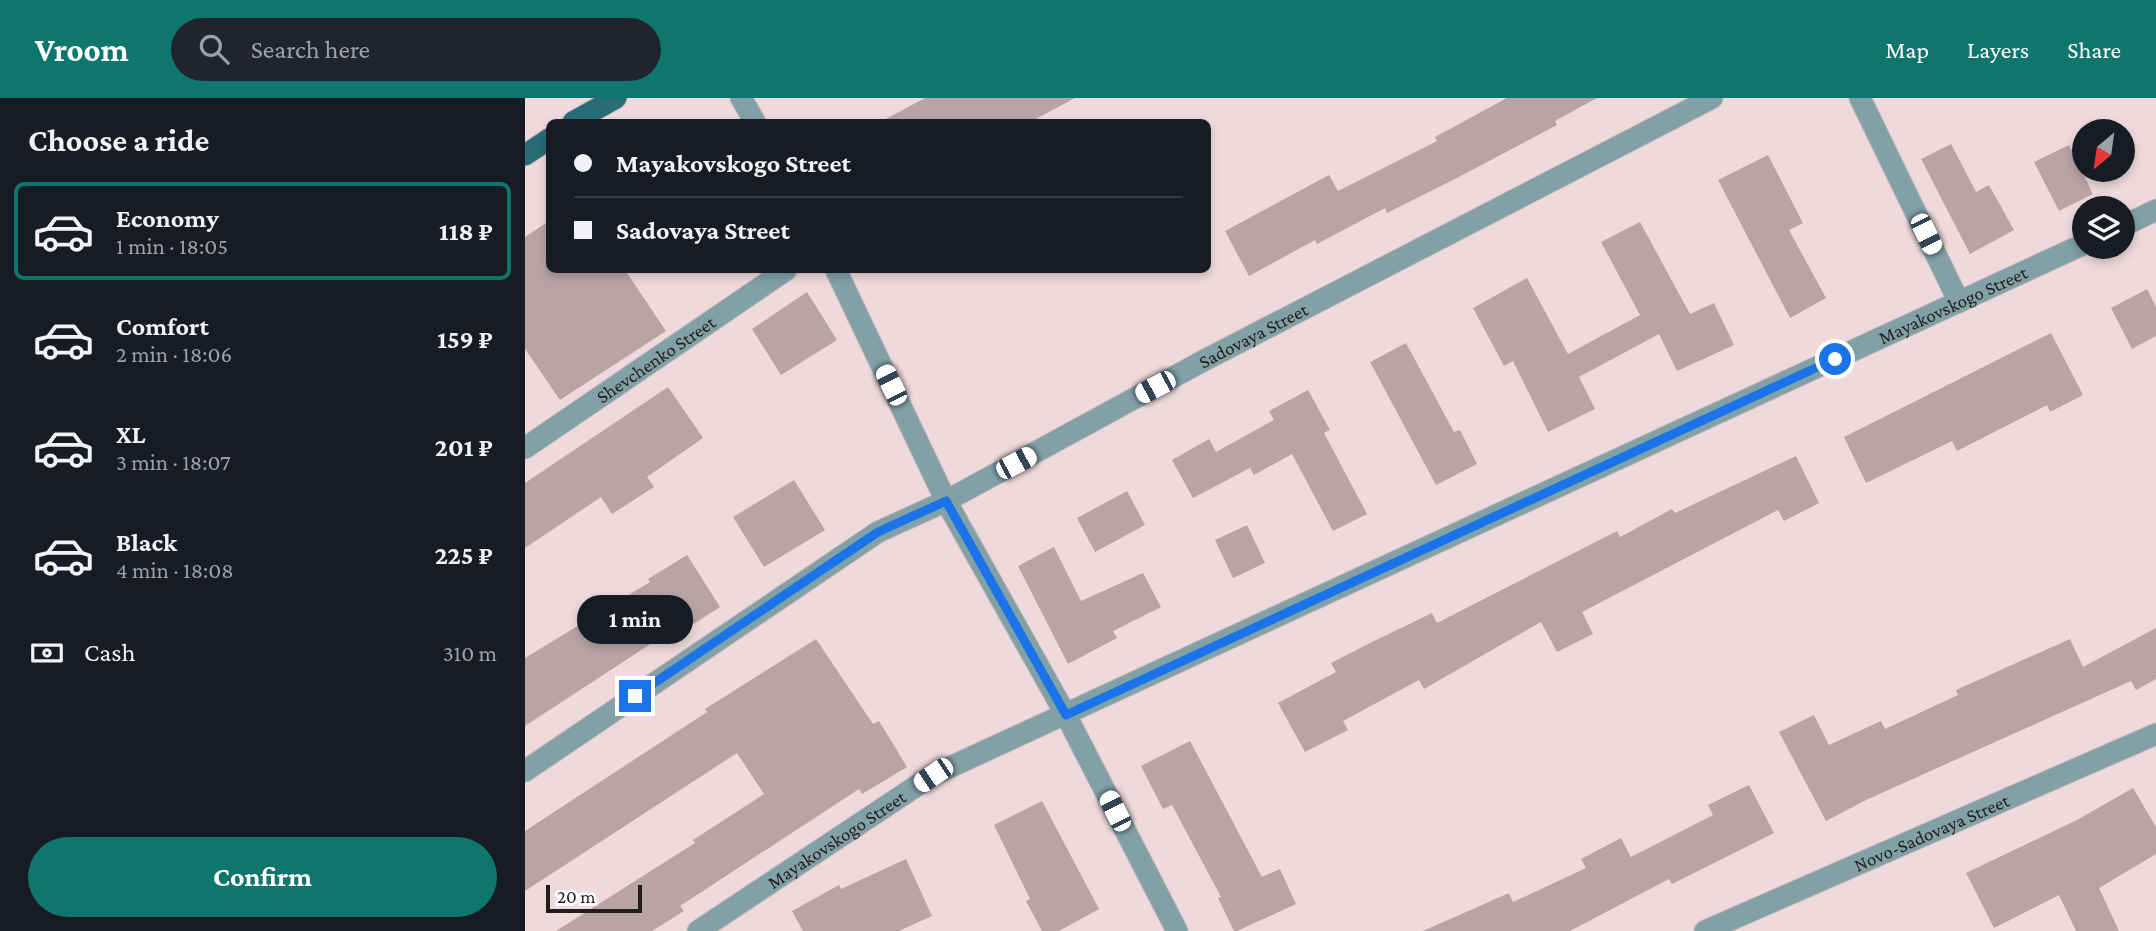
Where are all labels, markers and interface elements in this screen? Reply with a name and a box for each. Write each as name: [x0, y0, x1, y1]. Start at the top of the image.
search box: [171, 18, 661, 81]
icon: search: [195, 30, 233, 68]
text: Vroom: [35, 31, 129, 68]
text: Search here: [251, 35, 370, 64]
text: Map: [1885, 36, 1929, 63]
text: Layers: [1967, 36, 2029, 63]
text: Share: [2067, 36, 2121, 63]
north arrow: [2072, 119, 2135, 182]
map controls: [2072, 119, 2135, 259]
text: Choose a ride: [28, 122, 209, 158]
text: Mayakovskogo Street: [616, 149, 851, 178]
button: layers: [2072, 196, 2135, 259]
icon: car: [32, 200, 95, 263]
text: Economy: [116, 204, 219, 233]
car: [1908, 211, 1945, 257]
text: Sadovaya Street: [616, 216, 790, 245]
text: 118 ₽: [439, 217, 493, 246]
text: 1 min · 18:05: [116, 233, 228, 259]
street label: Mayakovskogo Street: [1875, 261, 2031, 348]
street label: Sadovaya Street: [1195, 298, 1312, 372]
icon: car: [32, 308, 95, 371]
street label: Shevchenko Street: [592, 311, 720, 407]
text: Comfort: [116, 312, 209, 341]
text: 159 ₽: [437, 325, 493, 354]
text: 2 min · 18:06: [116, 341, 232, 367]
route start: [1819, 343, 1851, 375]
car: [873, 362, 910, 408]
car: [1132, 368, 1179, 406]
icon: car: [32, 416, 95, 479]
text: XL: [116, 420, 145, 449]
text: 201 ₽: [435, 433, 493, 462]
car: [993, 444, 1040, 482]
text: 3 min · 18:07: [116, 449, 231, 475]
icon: car: [32, 524, 95, 587]
text: Black: [116, 528, 177, 557]
text: 225 ₽: [435, 541, 493, 570]
text: 4 min · 18:08: [116, 557, 234, 583]
callout: 1 min: [577, 594, 693, 644]
text: 1 min: [609, 606, 661, 632]
icon: cash: [28, 634, 66, 672]
text: Cash: [84, 638, 135, 667]
text: 310 m: [443, 640, 497, 666]
route end: [619, 680, 651, 712]
car: [910, 755, 957, 795]
street label: Mayakovskogo Street: [763, 785, 910, 893]
car: [1097, 788, 1134, 834]
street label: Novo-Sadovaya Street: [1851, 789, 2013, 875]
button: Confirm: [28, 837, 497, 917]
scale bar: [546, 882, 642, 914]
text: 20 m: [557, 886, 596, 907]

